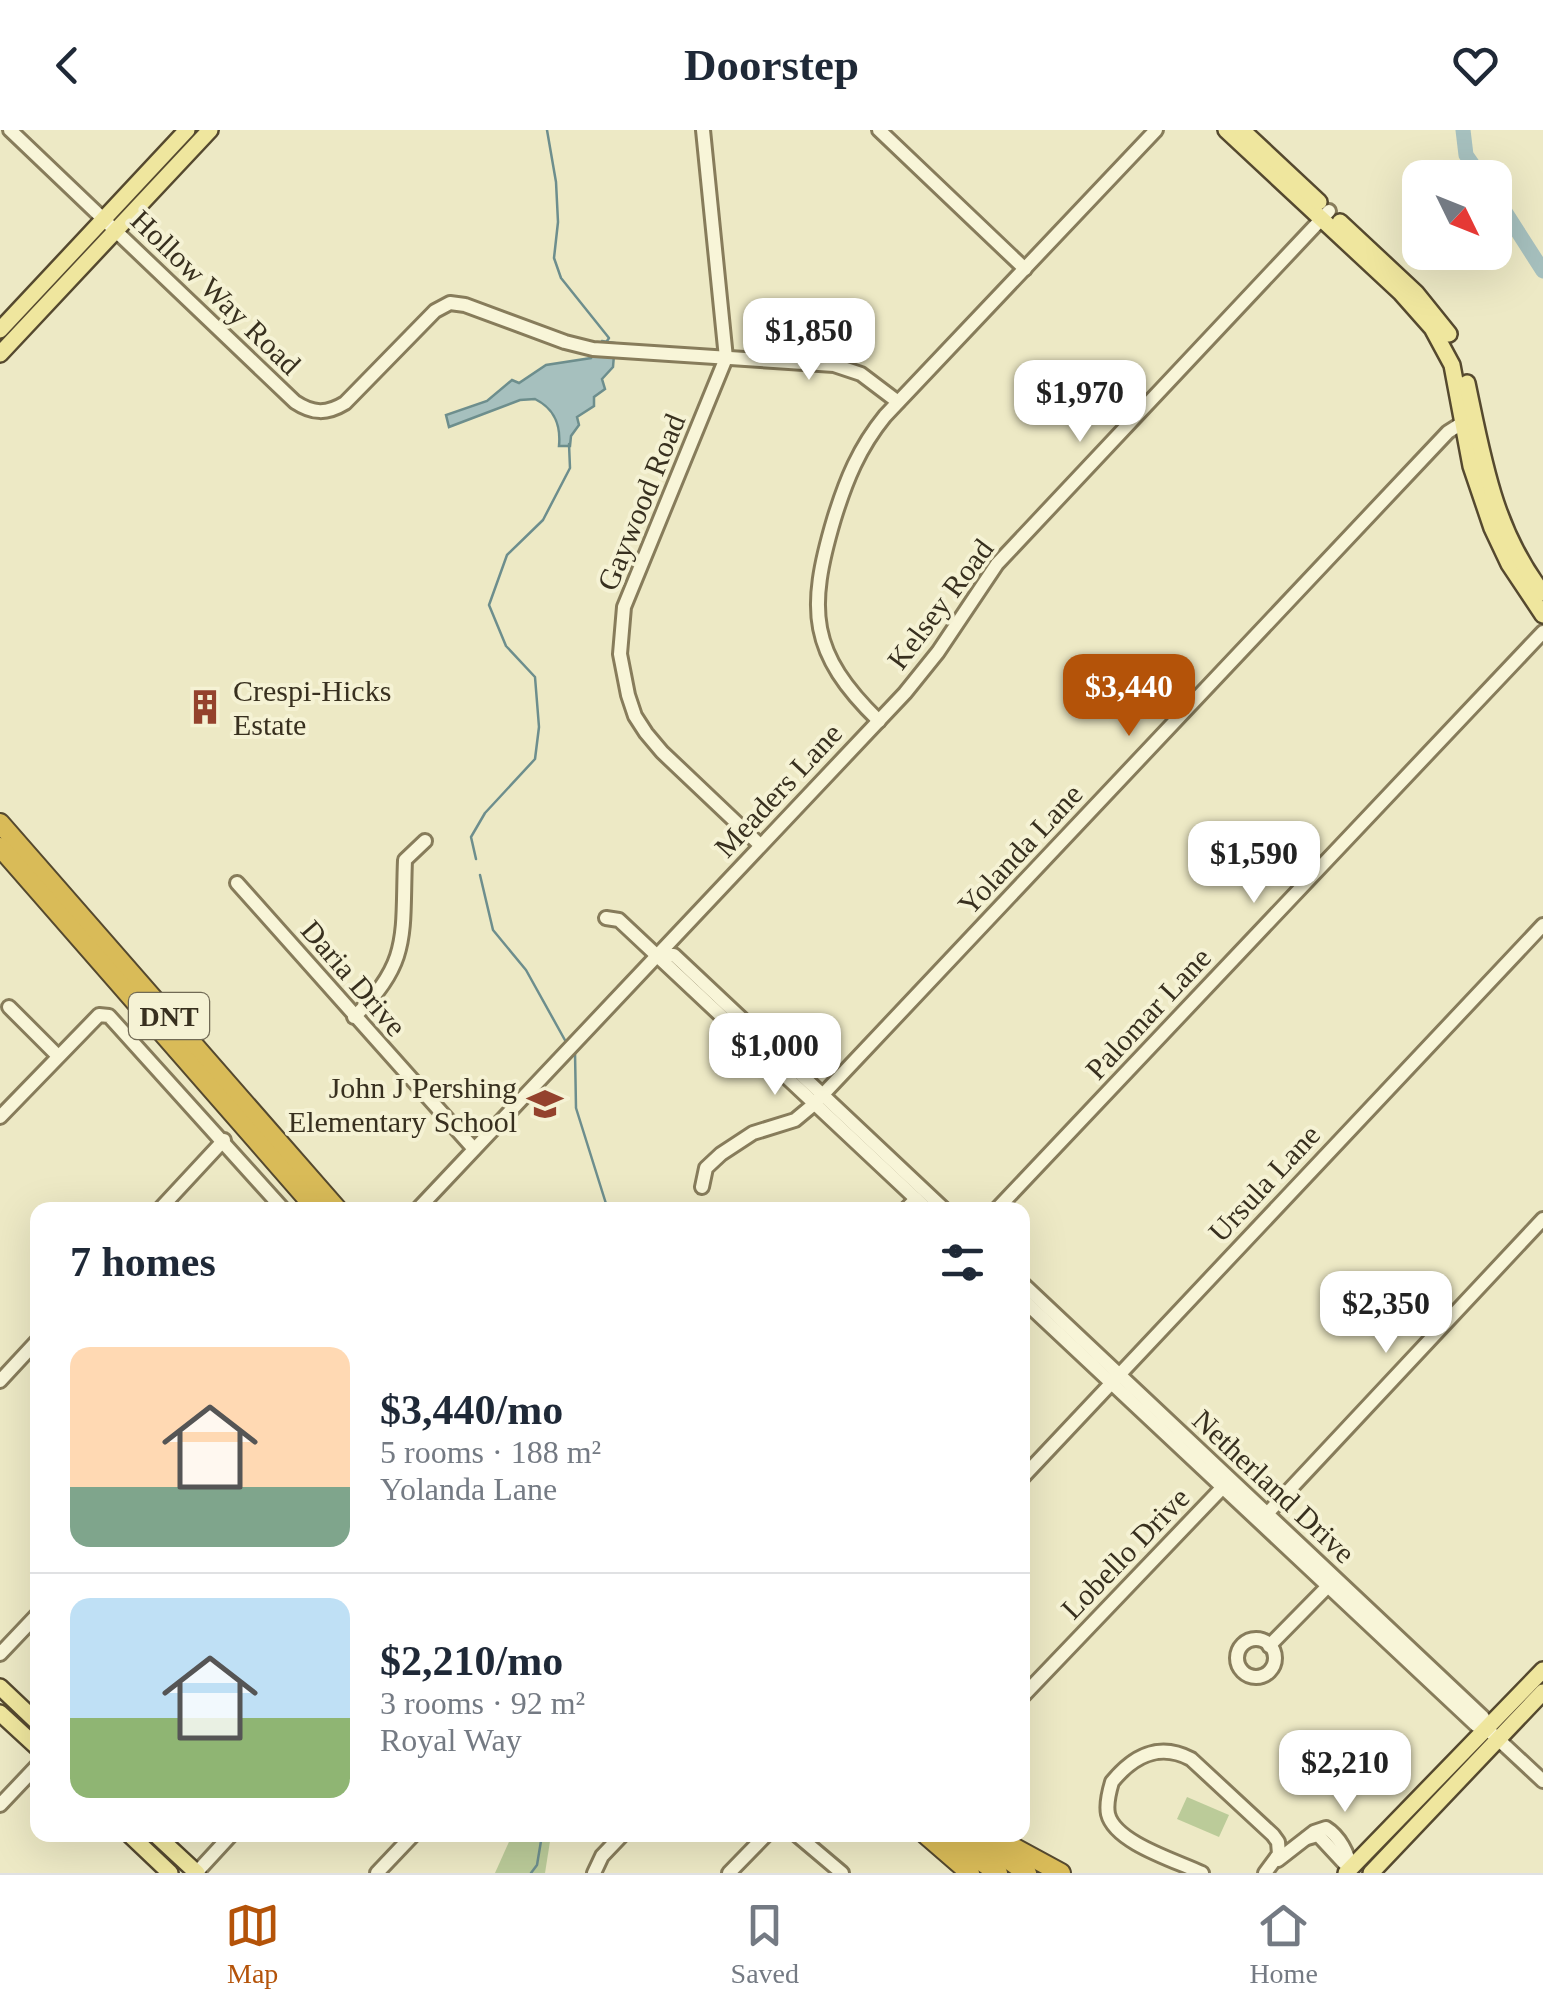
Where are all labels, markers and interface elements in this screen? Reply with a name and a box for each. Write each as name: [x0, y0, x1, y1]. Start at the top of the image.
icon: back: [40, 38, 95, 93]
icon: heart: [1448, 38, 1503, 93]
text: Doorstep: [684, 40, 859, 90]
north arrow: [1402, 160, 1512, 270]
map controls: [1402, 160, 1512, 270]
street label: Hollow Way Road: [125, 203, 307, 381]
pin: $1,850: [728, 298, 890, 383]
text: $1,850: [765, 312, 853, 348]
pin: $1,970: [999, 360, 1161, 445]
text: $1,970: [1036, 374, 1124, 410]
street label: Gaywood Road: [591, 409, 691, 595]
street label: Kelsey Road: [880, 533, 1000, 675]
pin: $3,440: [1048, 654, 1210, 739]
text: $3,440: [1085, 668, 1173, 704]
place label: Crespi-Hicks Estate: [233, 674, 391, 741]
building icon: Crespi-Hicks Estate: [186, 688, 224, 726]
street label: Meaders Lane: [708, 716, 848, 864]
street label: Yolanda Lane: [951, 777, 1089, 921]
pin: $1,590: [1173, 821, 1335, 906]
text: $1,590: [1210, 835, 1298, 871]
street label: Daria Drive: [295, 913, 413, 1043]
street label: Palomar Lane: [1079, 941, 1217, 1085]
road number: DNT: [129, 993, 209, 1039]
pin: $1,000: [694, 1013, 856, 1098]
text: $1,000: [731, 1027, 819, 1063]
place label: John J Pershing Elementary School: [288, 1071, 517, 1138]
school or university icon: John J Pershing Elementary School: [526, 1085, 564, 1123]
street label: Ursula Lane: [1202, 1118, 1326, 1248]
icon: filters: [935, 1235, 990, 1290]
text: 7 homes: [70, 1239, 216, 1285]
pin: $2,350: [1305, 1271, 1467, 1356]
text: $2,350: [1342, 1285, 1430, 1321]
icon: home: [150, 1387, 270, 1507]
text: $3,440/mo: [380, 1387, 563, 1433]
street label: Netherland Drive: [1186, 1403, 1362, 1569]
text: 5 rooms · 188 m²: [380, 1434, 601, 1470]
text: Yolanda Lane: [380, 1471, 557, 1507]
street label: Lobello Drive: [1054, 1481, 1196, 1625]
icon: home: [150, 1638, 270, 1758]
text: $2,210/mo: [380, 1638, 563, 1684]
text: 3 rooms · 92 m²: [380, 1685, 585, 1721]
text: Royal Way: [380, 1722, 522, 1758]
pin: $2,210: [1264, 1730, 1426, 1815]
text: $2,210: [1301, 1744, 1389, 1780]
tab: Map: [225, 1898, 280, 1990]
tab: Saved: [731, 1898, 799, 1990]
tab: Home: [1249, 1898, 1318, 1990]

